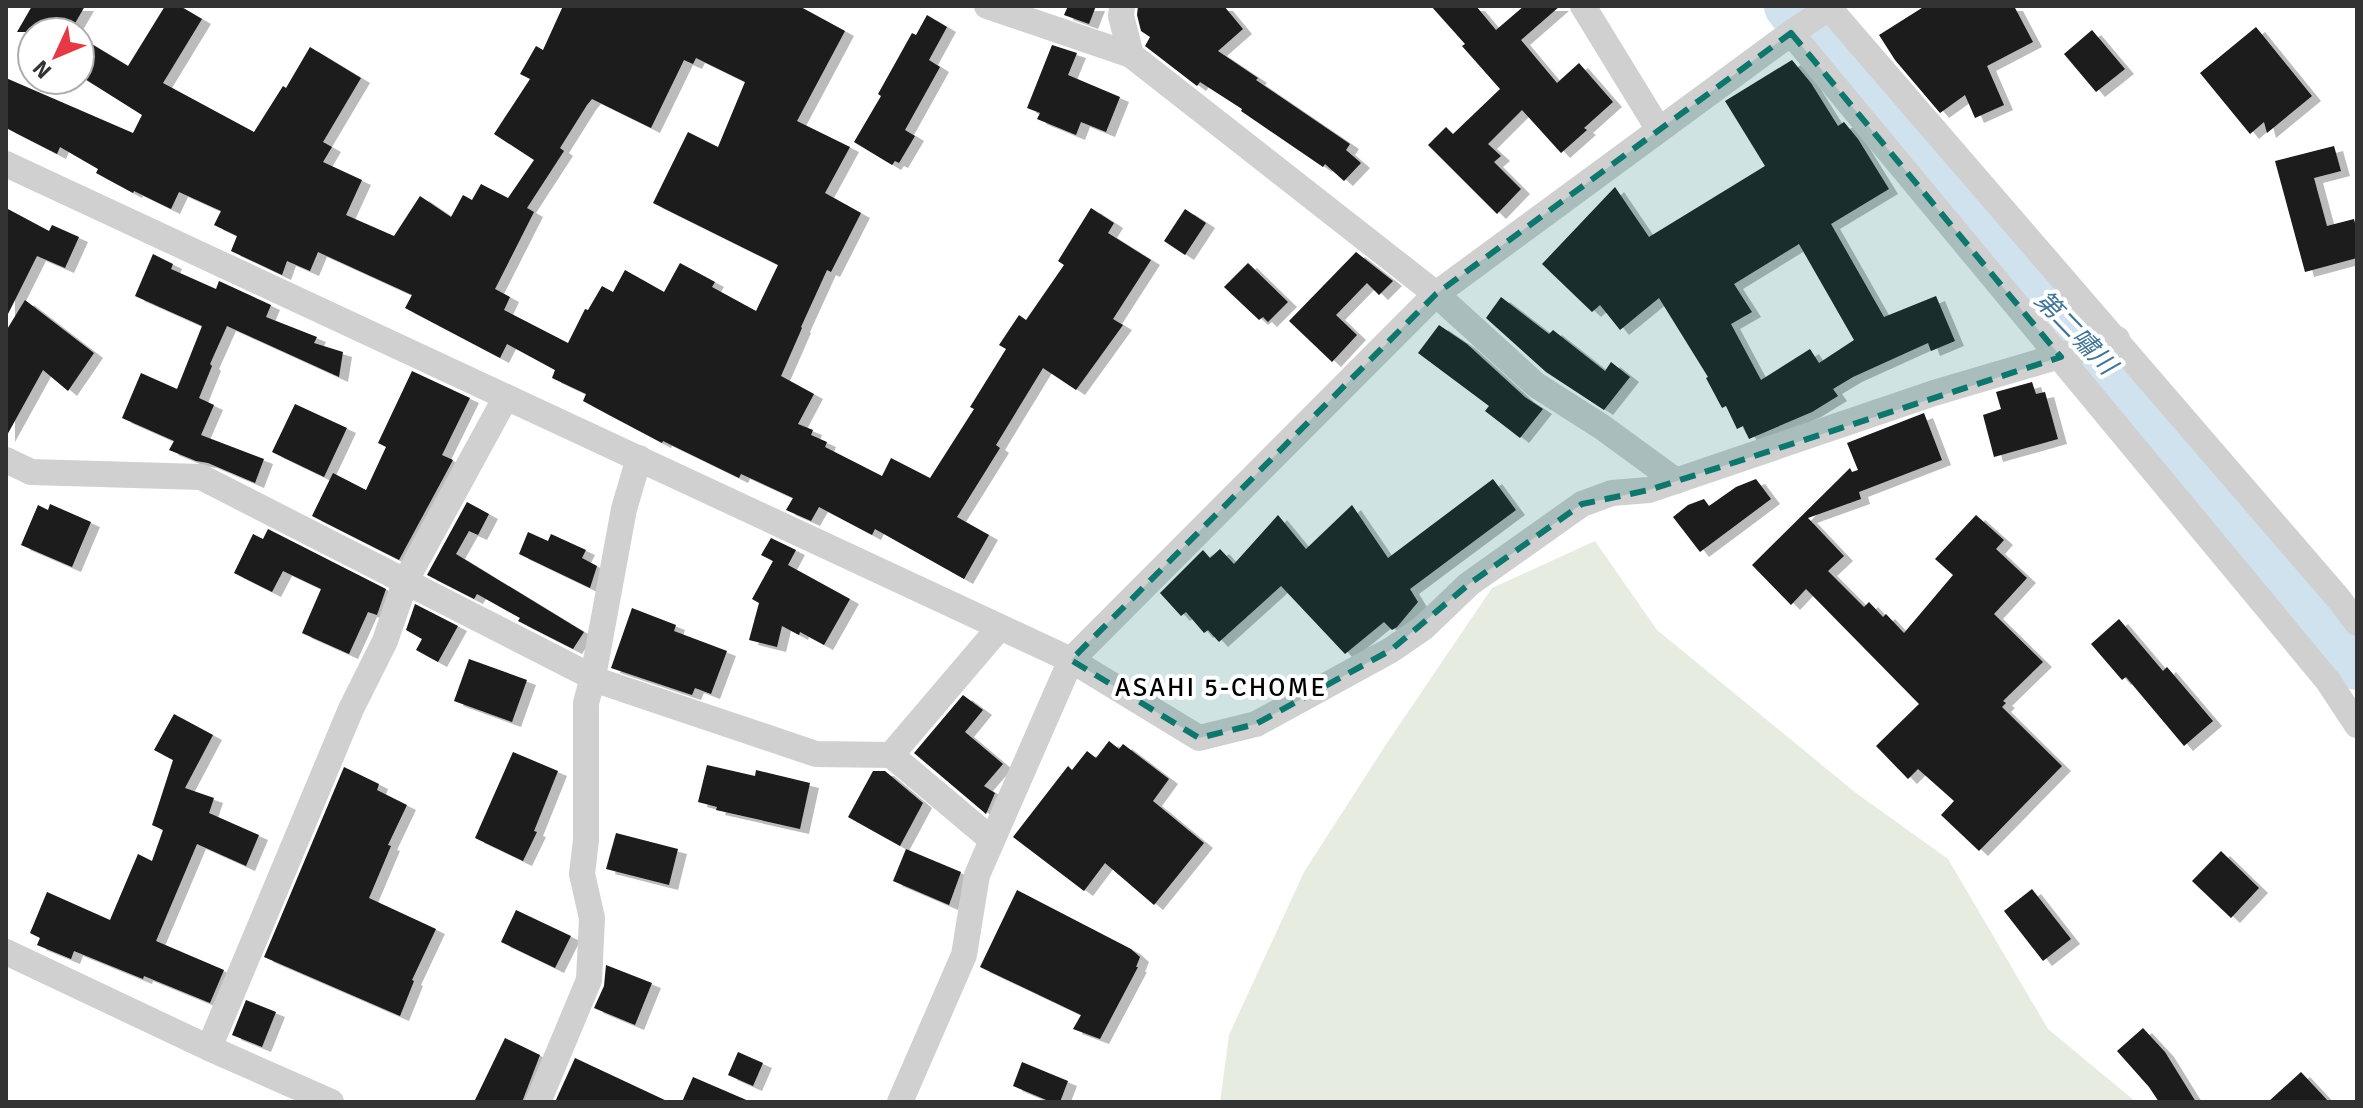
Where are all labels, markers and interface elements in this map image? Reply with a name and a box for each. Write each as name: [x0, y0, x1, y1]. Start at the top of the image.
north arrow: [16, 16, 96, 96]
text: N: [27, 55, 57, 84]
water label: 第二嘯川: [2027, 284, 2125, 384]
district label: ASAHI 5-CHOME: [1115, 672, 1327, 704]

